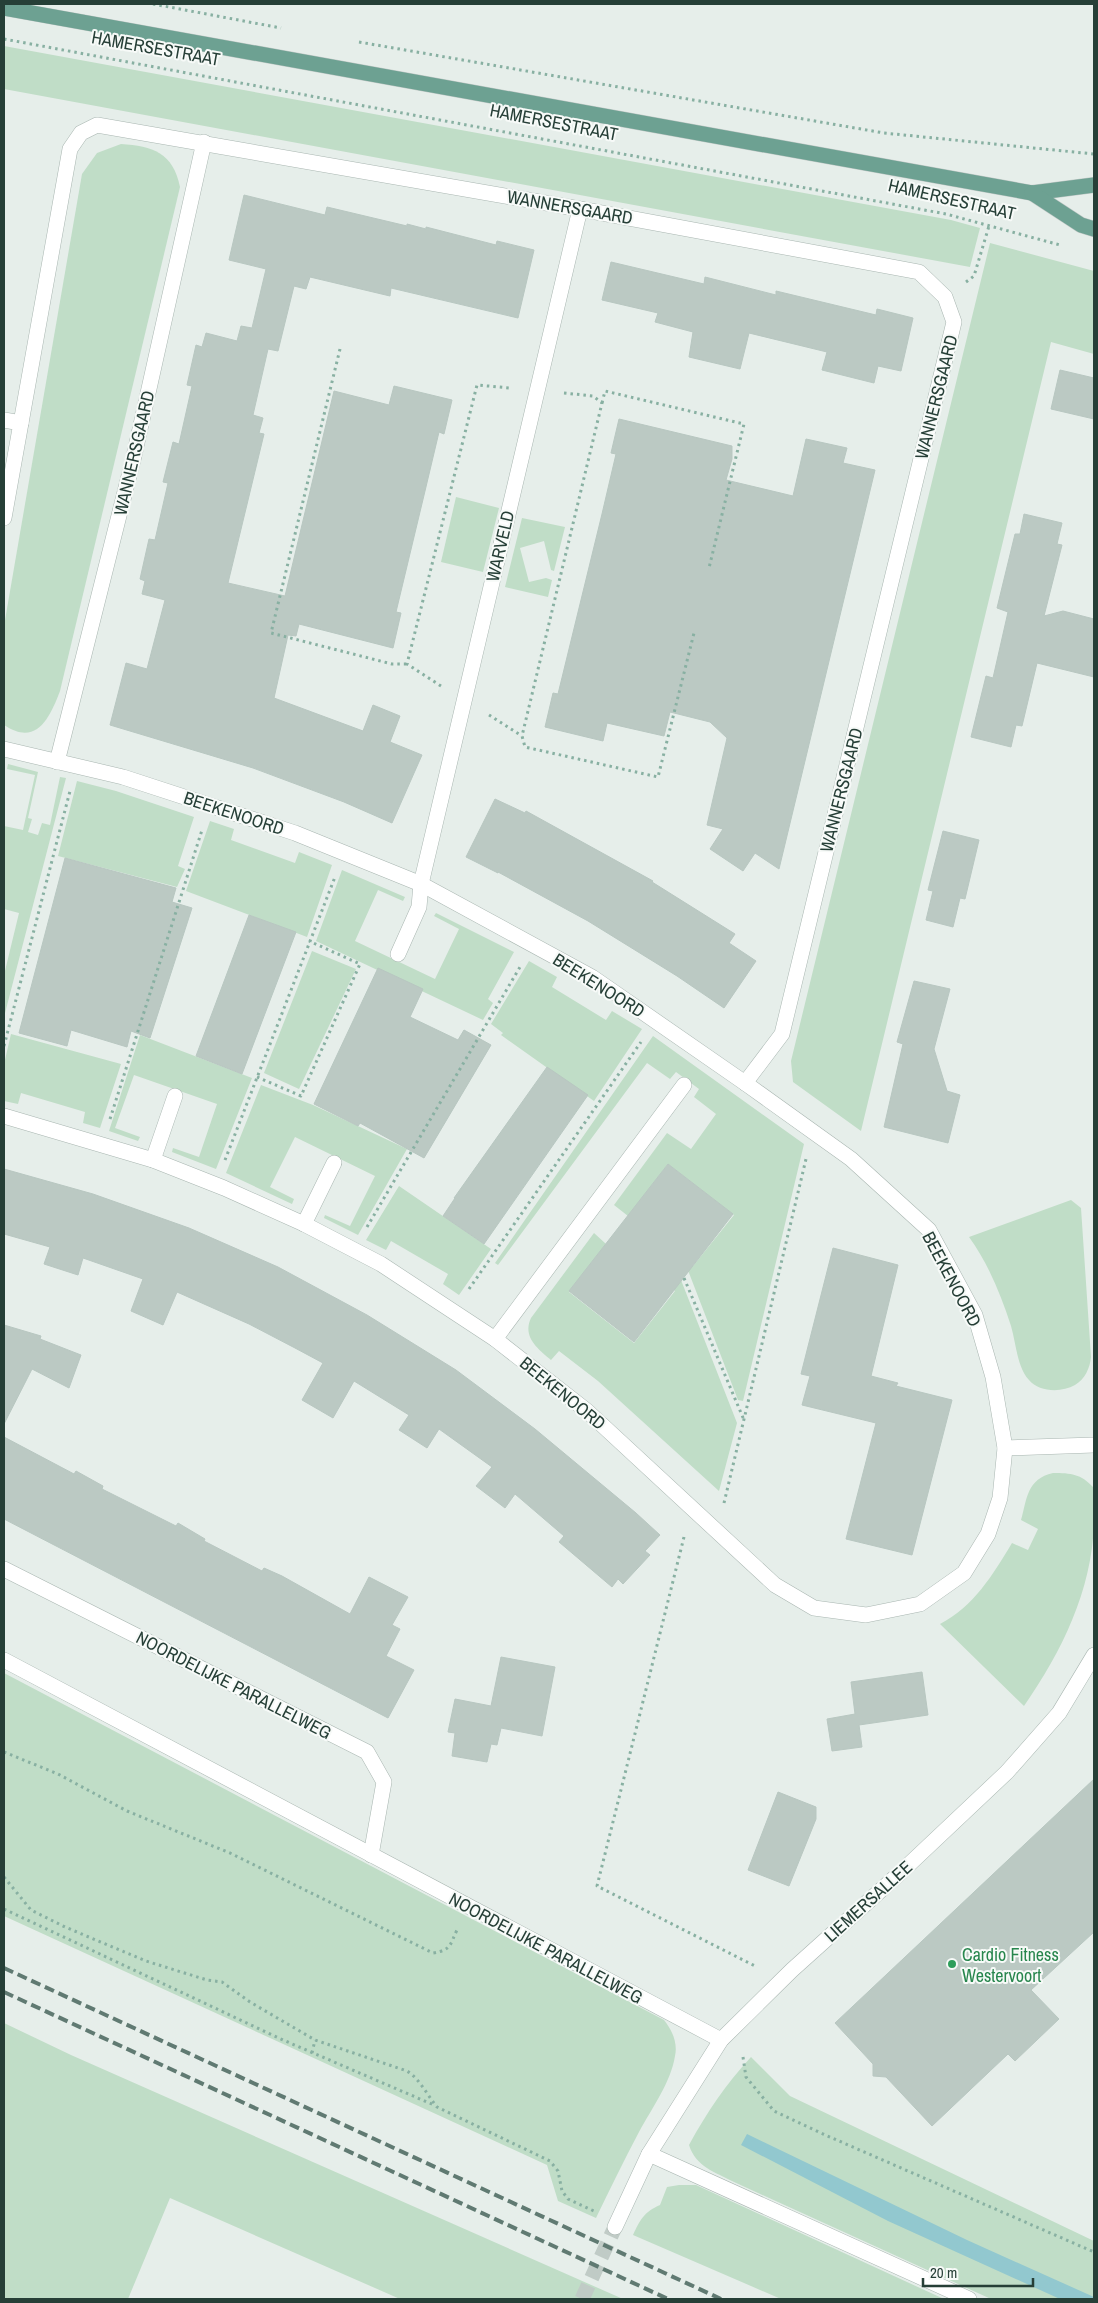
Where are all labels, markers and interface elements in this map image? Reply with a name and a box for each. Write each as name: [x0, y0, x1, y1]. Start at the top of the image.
street label: HAMERSESTRAAT: [90, 24, 222, 72]
street label: HAMERSESTRAAT: [488, 97, 620, 147]
street label: HAMERSESTRAAT: [886, 172, 1018, 226]
street label: WANNERSGAARD: [505, 184, 635, 230]
street label: WANNERSGAARD: [908, 332, 964, 462]
street label: WANNERSGAARD: [107, 388, 161, 518]
street label: WARVELD: [480, 508, 520, 584]
street label: WANNERSGAARD: [813, 725, 869, 855]
street label: BEEKENOORD: [181, 785, 287, 841]
street label: BEEKENOORD: [548, 947, 650, 1023]
street label: BEEKENOORD: [917, 1227, 987, 1331]
street label: BEEKENOORD: [515, 1351, 611, 1435]
street label: NOORDELIJKE PARALLELWEG: [132, 1625, 336, 1745]
street label: LIEMERSALLEE: [818, 1855, 918, 1947]
street label: NOORDELIJKE PARALLELWEG: [445, 1886, 647, 2010]
place label: Cardio Fitness Westervoort: [962, 1942, 1059, 1988]
marker: Cardio Fitness Westervoort: [946, 1958, 958, 1970]
scale bar: [923, 2256, 1033, 2288]
text: 20 m: [930, 2262, 957, 2283]

